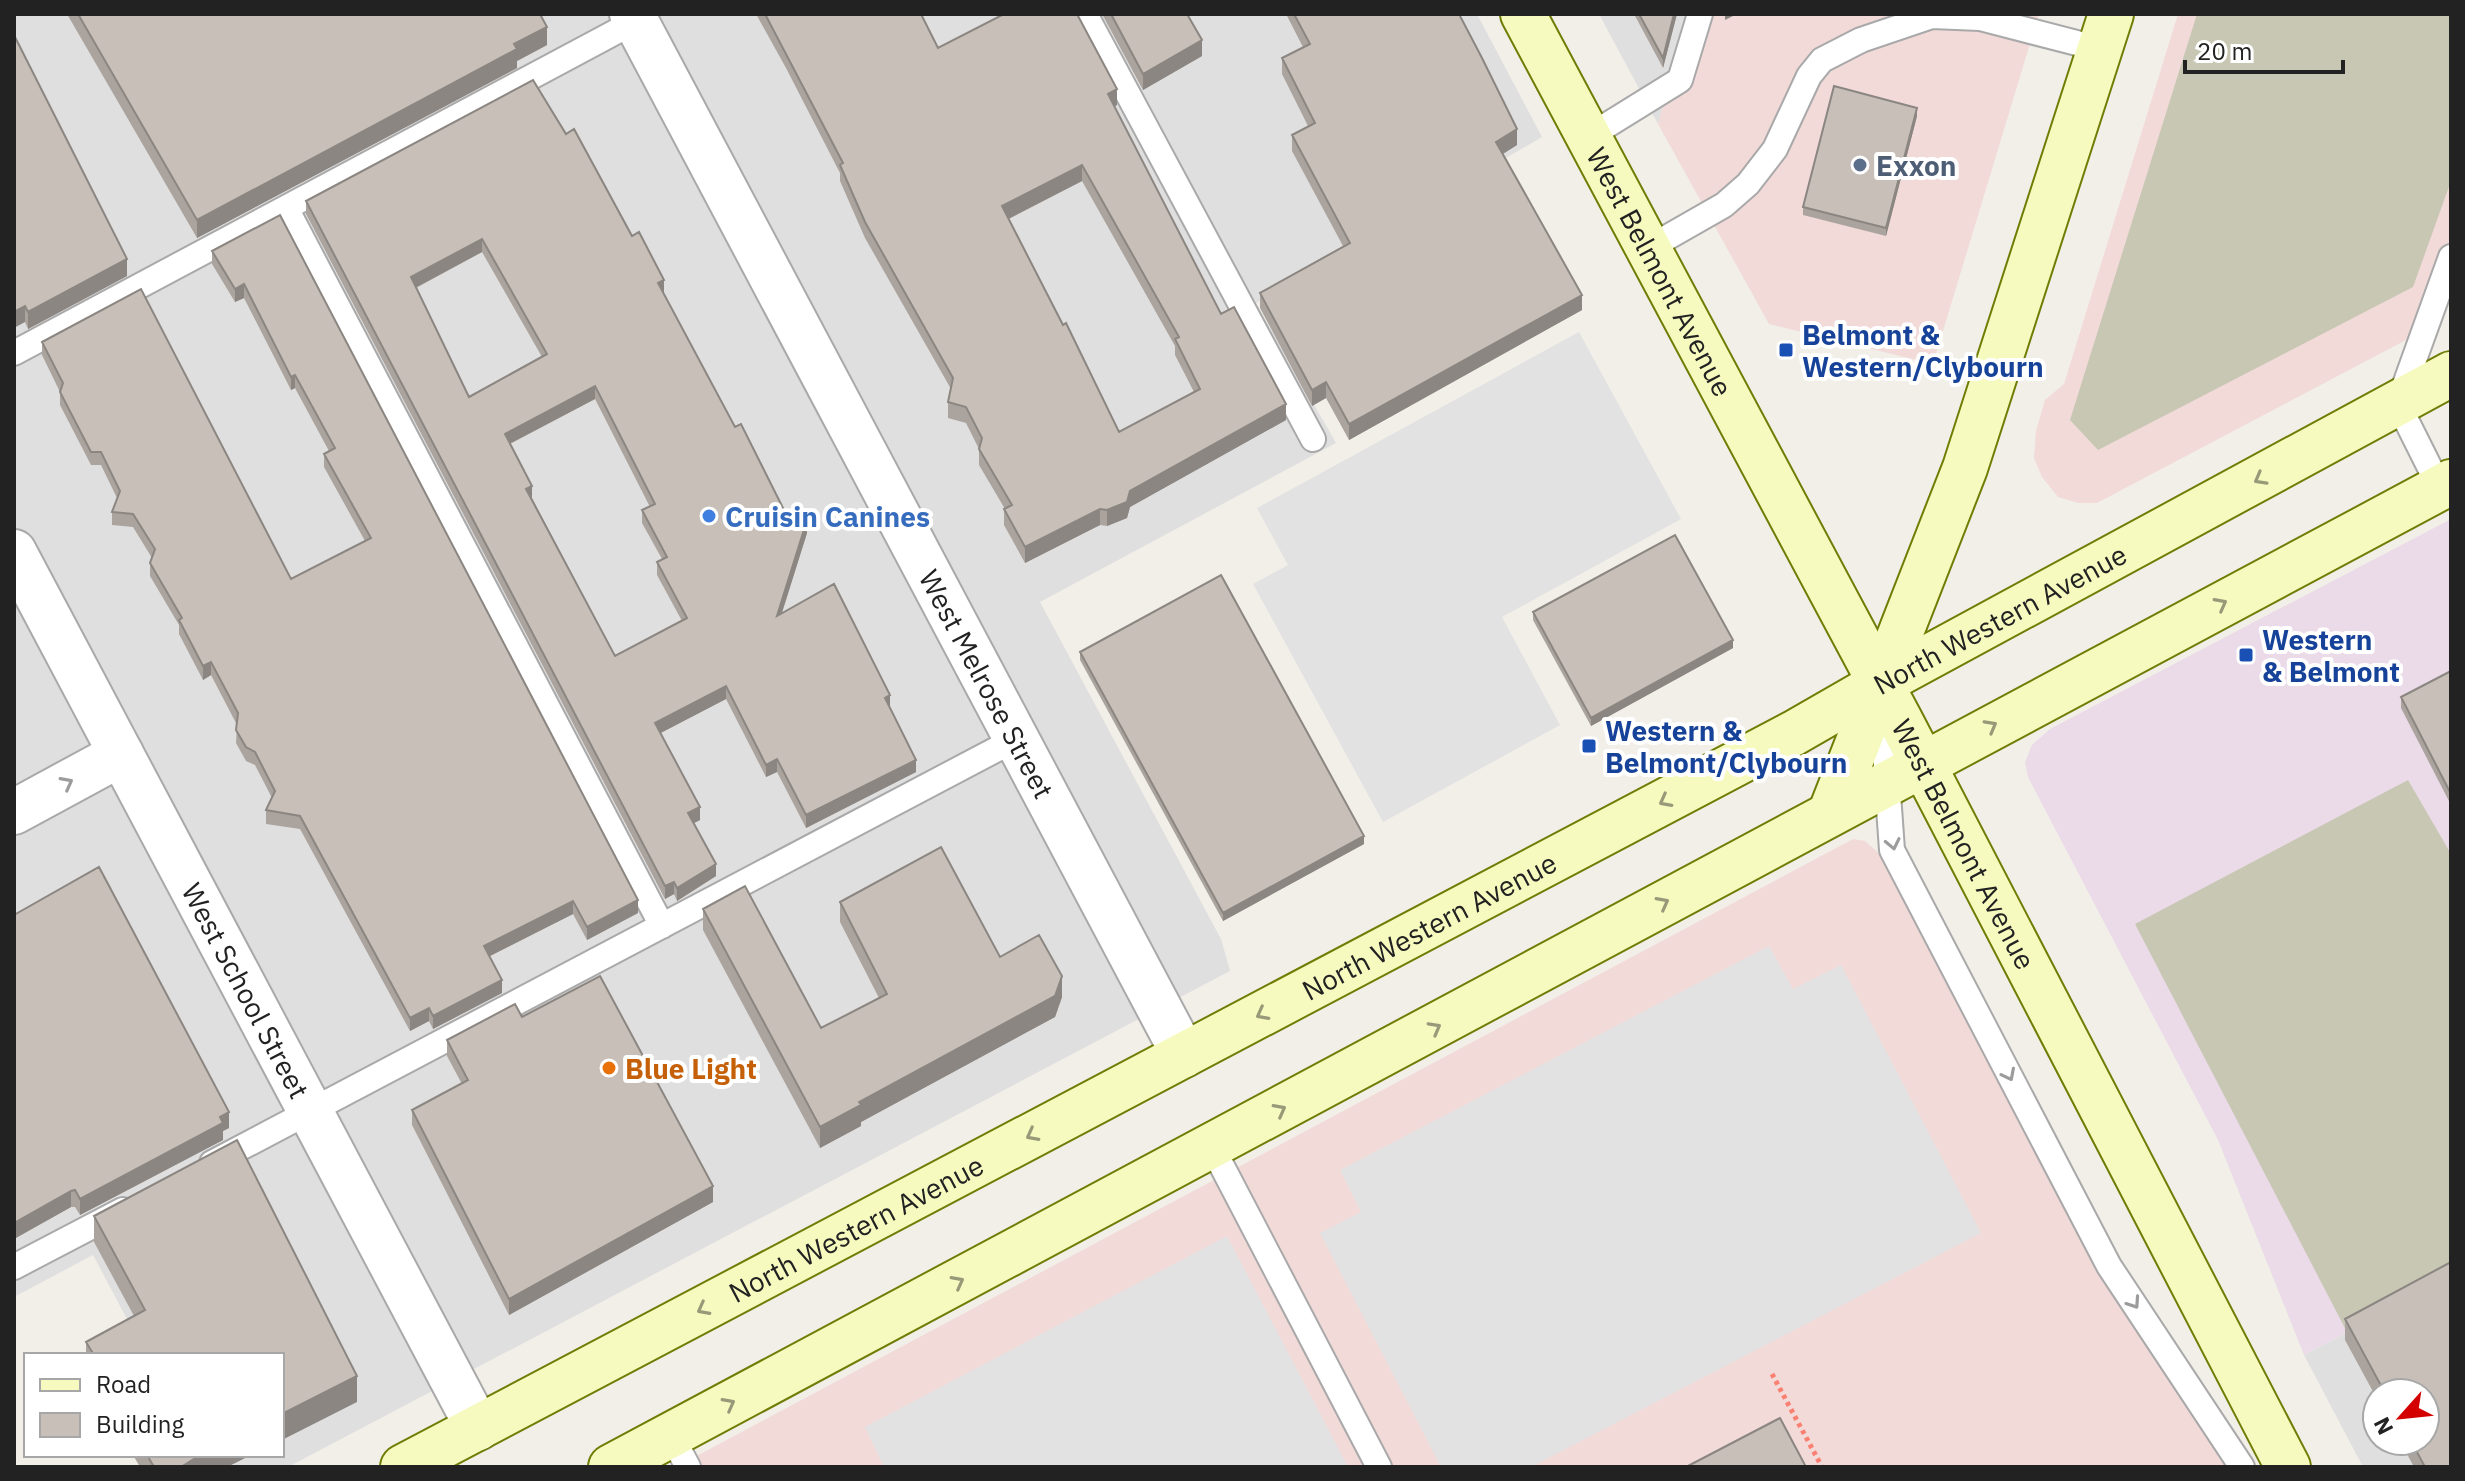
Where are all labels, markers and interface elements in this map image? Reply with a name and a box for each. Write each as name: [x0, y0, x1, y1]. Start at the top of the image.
scale bar: [2185, 24, 2343, 74]
text: 20 m: [2197, 35, 2252, 67]
street label: West Belmont Avenue: [1579, 141, 1742, 403]
place label: Exxon: [1876, 147, 1956, 184]
marker: Exxon: [1851, 156, 1869, 174]
place label: Belmont & Western/Clybourn: [1802, 316, 2044, 385]
marker: Belmont & Western/Clybourn: [1777, 341, 1795, 359]
one-way arrow: [2254, 470, 2268, 485]
place label: Cruisin Canines: [725, 498, 930, 535]
marker: Cruisin Canines: [700, 507, 718, 525]
street label: North Western Avenue: [1866, 535, 2133, 702]
street label: West Melrose Street: [911, 563, 1063, 804]
one-way arrow: [2212, 598, 2227, 613]
place label: Western & Belmont: [2262, 621, 2400, 690]
marker: Western & Belmont: [2237, 646, 2255, 664]
place label: Western & Belmont/Clybourn: [1605, 712, 1847, 781]
street label: West Belmont Avenue: [1884, 712, 2045, 975]
one-way arrow: [1983, 720, 1997, 735]
marker: Western & Belmont/Clybourn: [1580, 737, 1598, 755]
one-way arrow: [59, 777, 74, 792]
one-way arrow: [1659, 792, 1674, 807]
one-way arrow: [1884, 836, 1901, 850]
street label: North Western Avenue: [1295, 843, 1563, 1008]
street label: West School Street: [174, 876, 318, 1104]
one-way arrow: [1654, 898, 1669, 913]
one-way arrow: [1256, 1004, 1270, 1020]
one-way arrow: [1426, 1022, 1440, 1038]
place label: Blue Light: [625, 1050, 757, 1087]
marker: Blue Light: [600, 1059, 618, 1077]
one-way arrow: [2000, 1067, 2015, 1082]
one-way arrow: [1272, 1105, 1287, 1120]
one-way arrow: [1026, 1126, 1040, 1141]
street label: North Western Avenue: [722, 1146, 990, 1310]
one-way arrow: [950, 1276, 964, 1292]
one-way arrow: [2124, 1295, 2139, 1309]
one-way arrow: [696, 1299, 711, 1314]
legend: [24, 1353, 284, 1457]
text: Road: [96, 1368, 151, 1400]
north arrow: [2361, 1377, 2441, 1457]
one-way arrow: [721, 1399, 735, 1414]
text: Building: [96, 1408, 184, 1440]
text: N: [2366, 1413, 2399, 1440]

